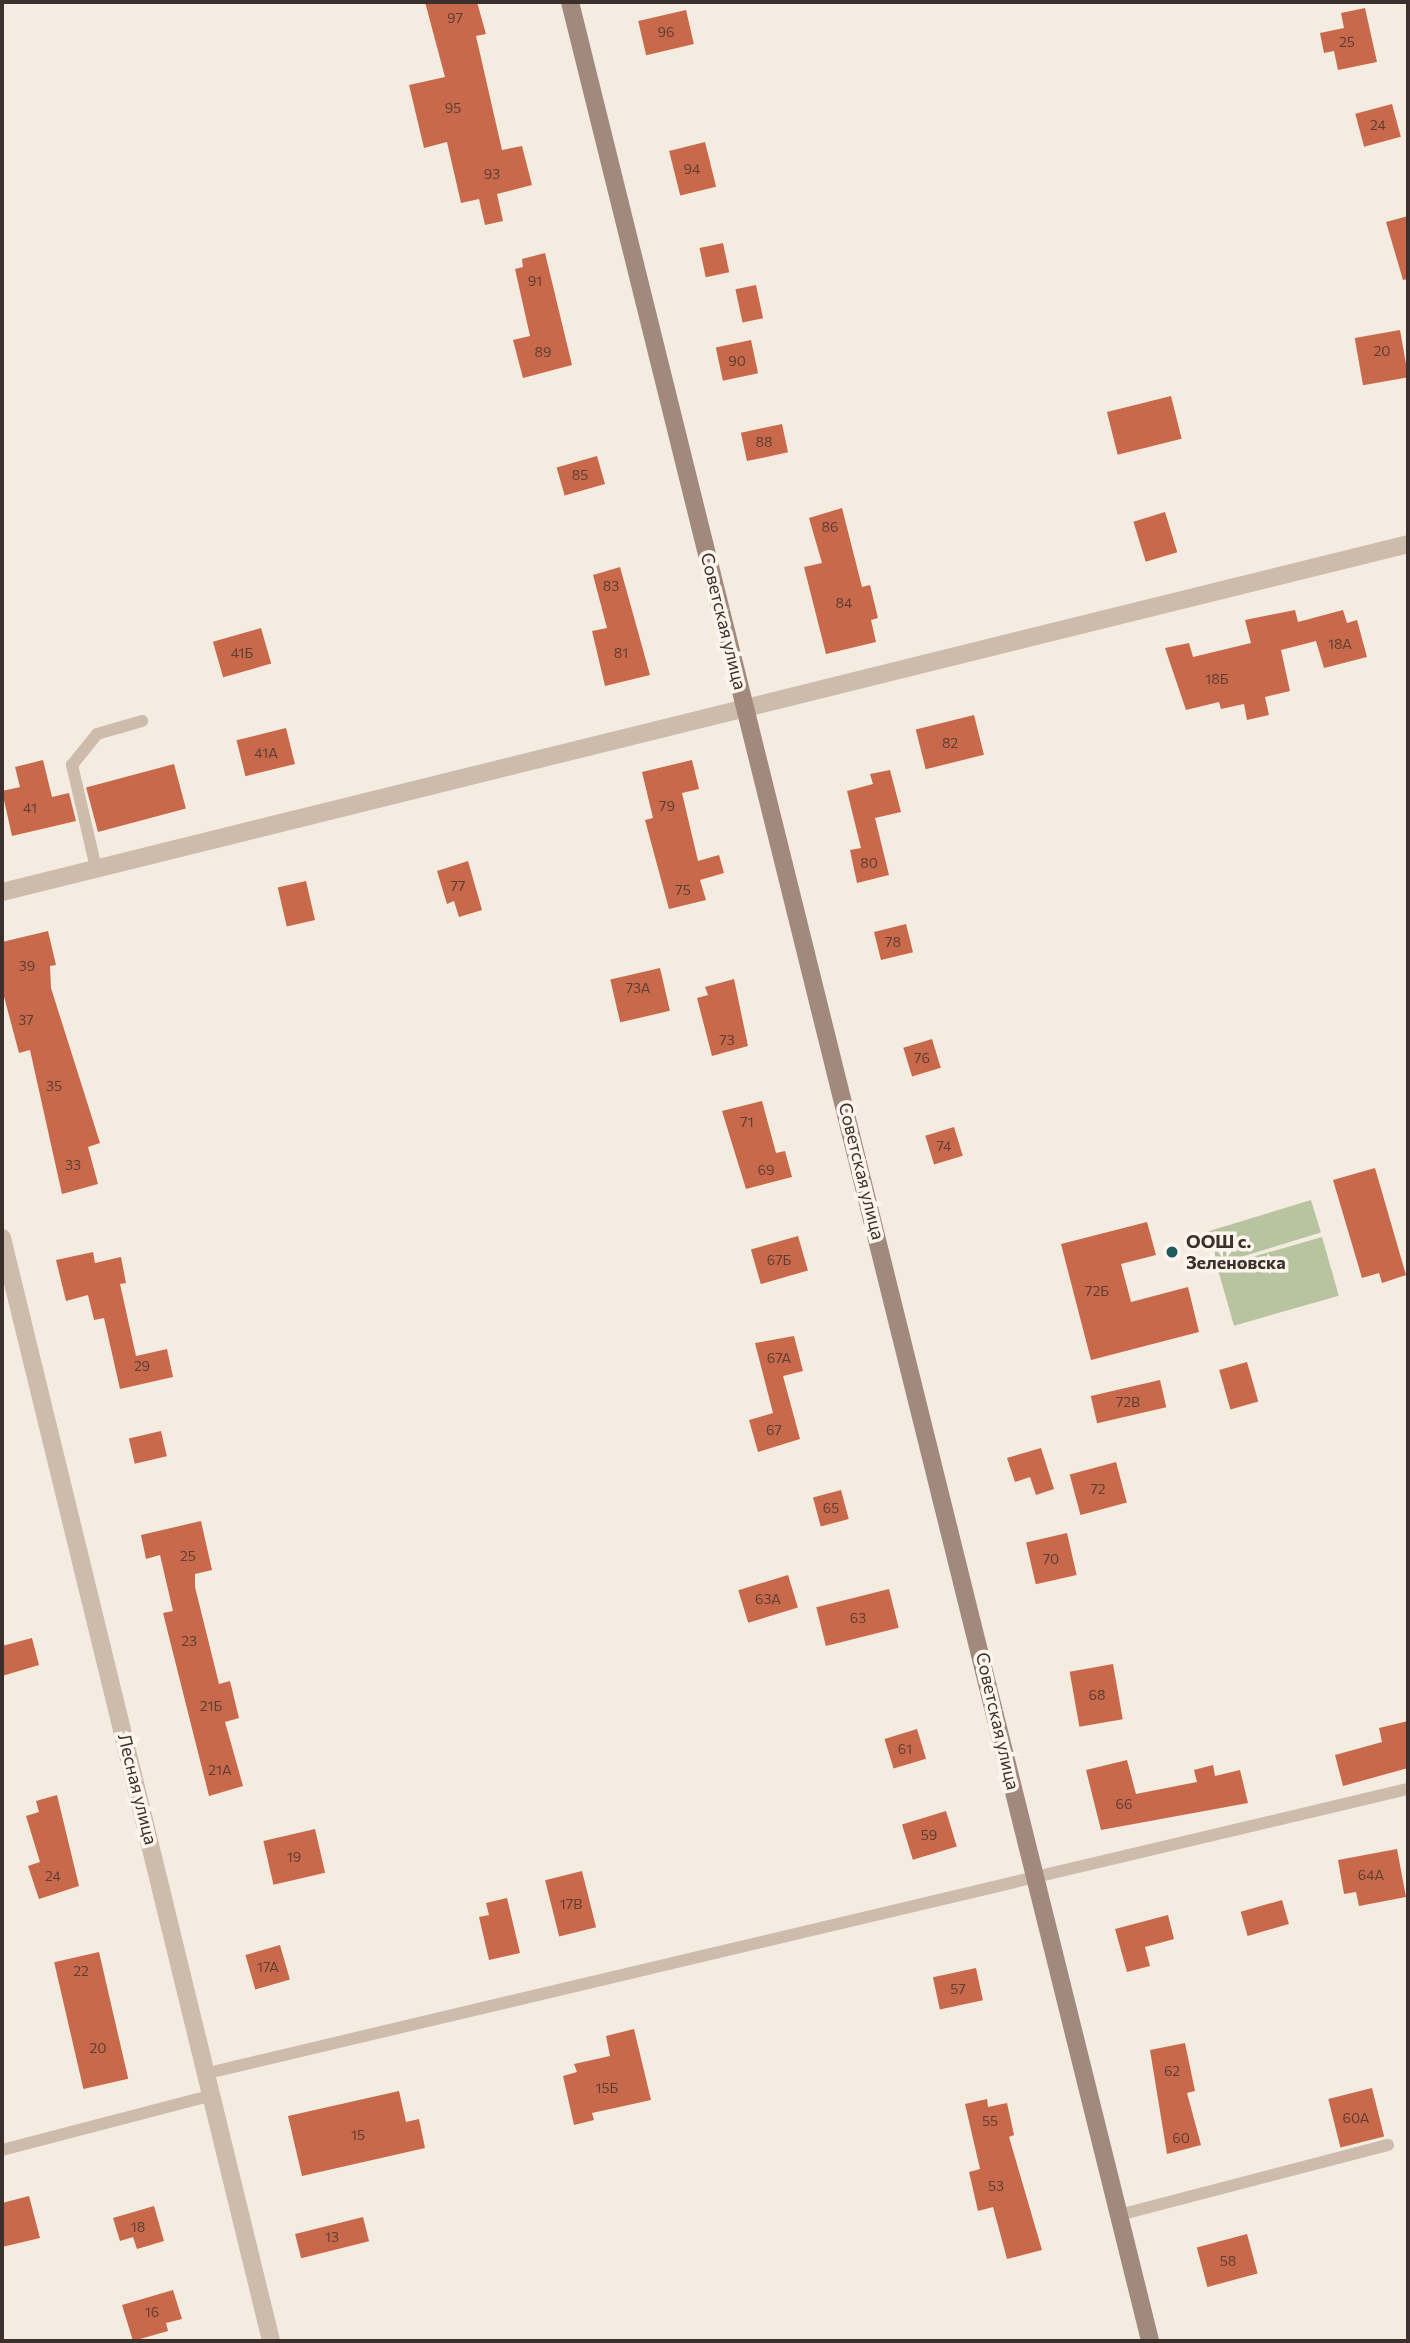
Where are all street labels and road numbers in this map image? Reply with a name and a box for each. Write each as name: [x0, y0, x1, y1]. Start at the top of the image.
street label: Советская улица: [697, 550, 751, 692]
street label: Советская улица: [835, 1100, 889, 1242]
street label: Советская улица: [972, 1650, 1024, 1792]
street label: Лесная улица: [114, 1731, 162, 1847]

